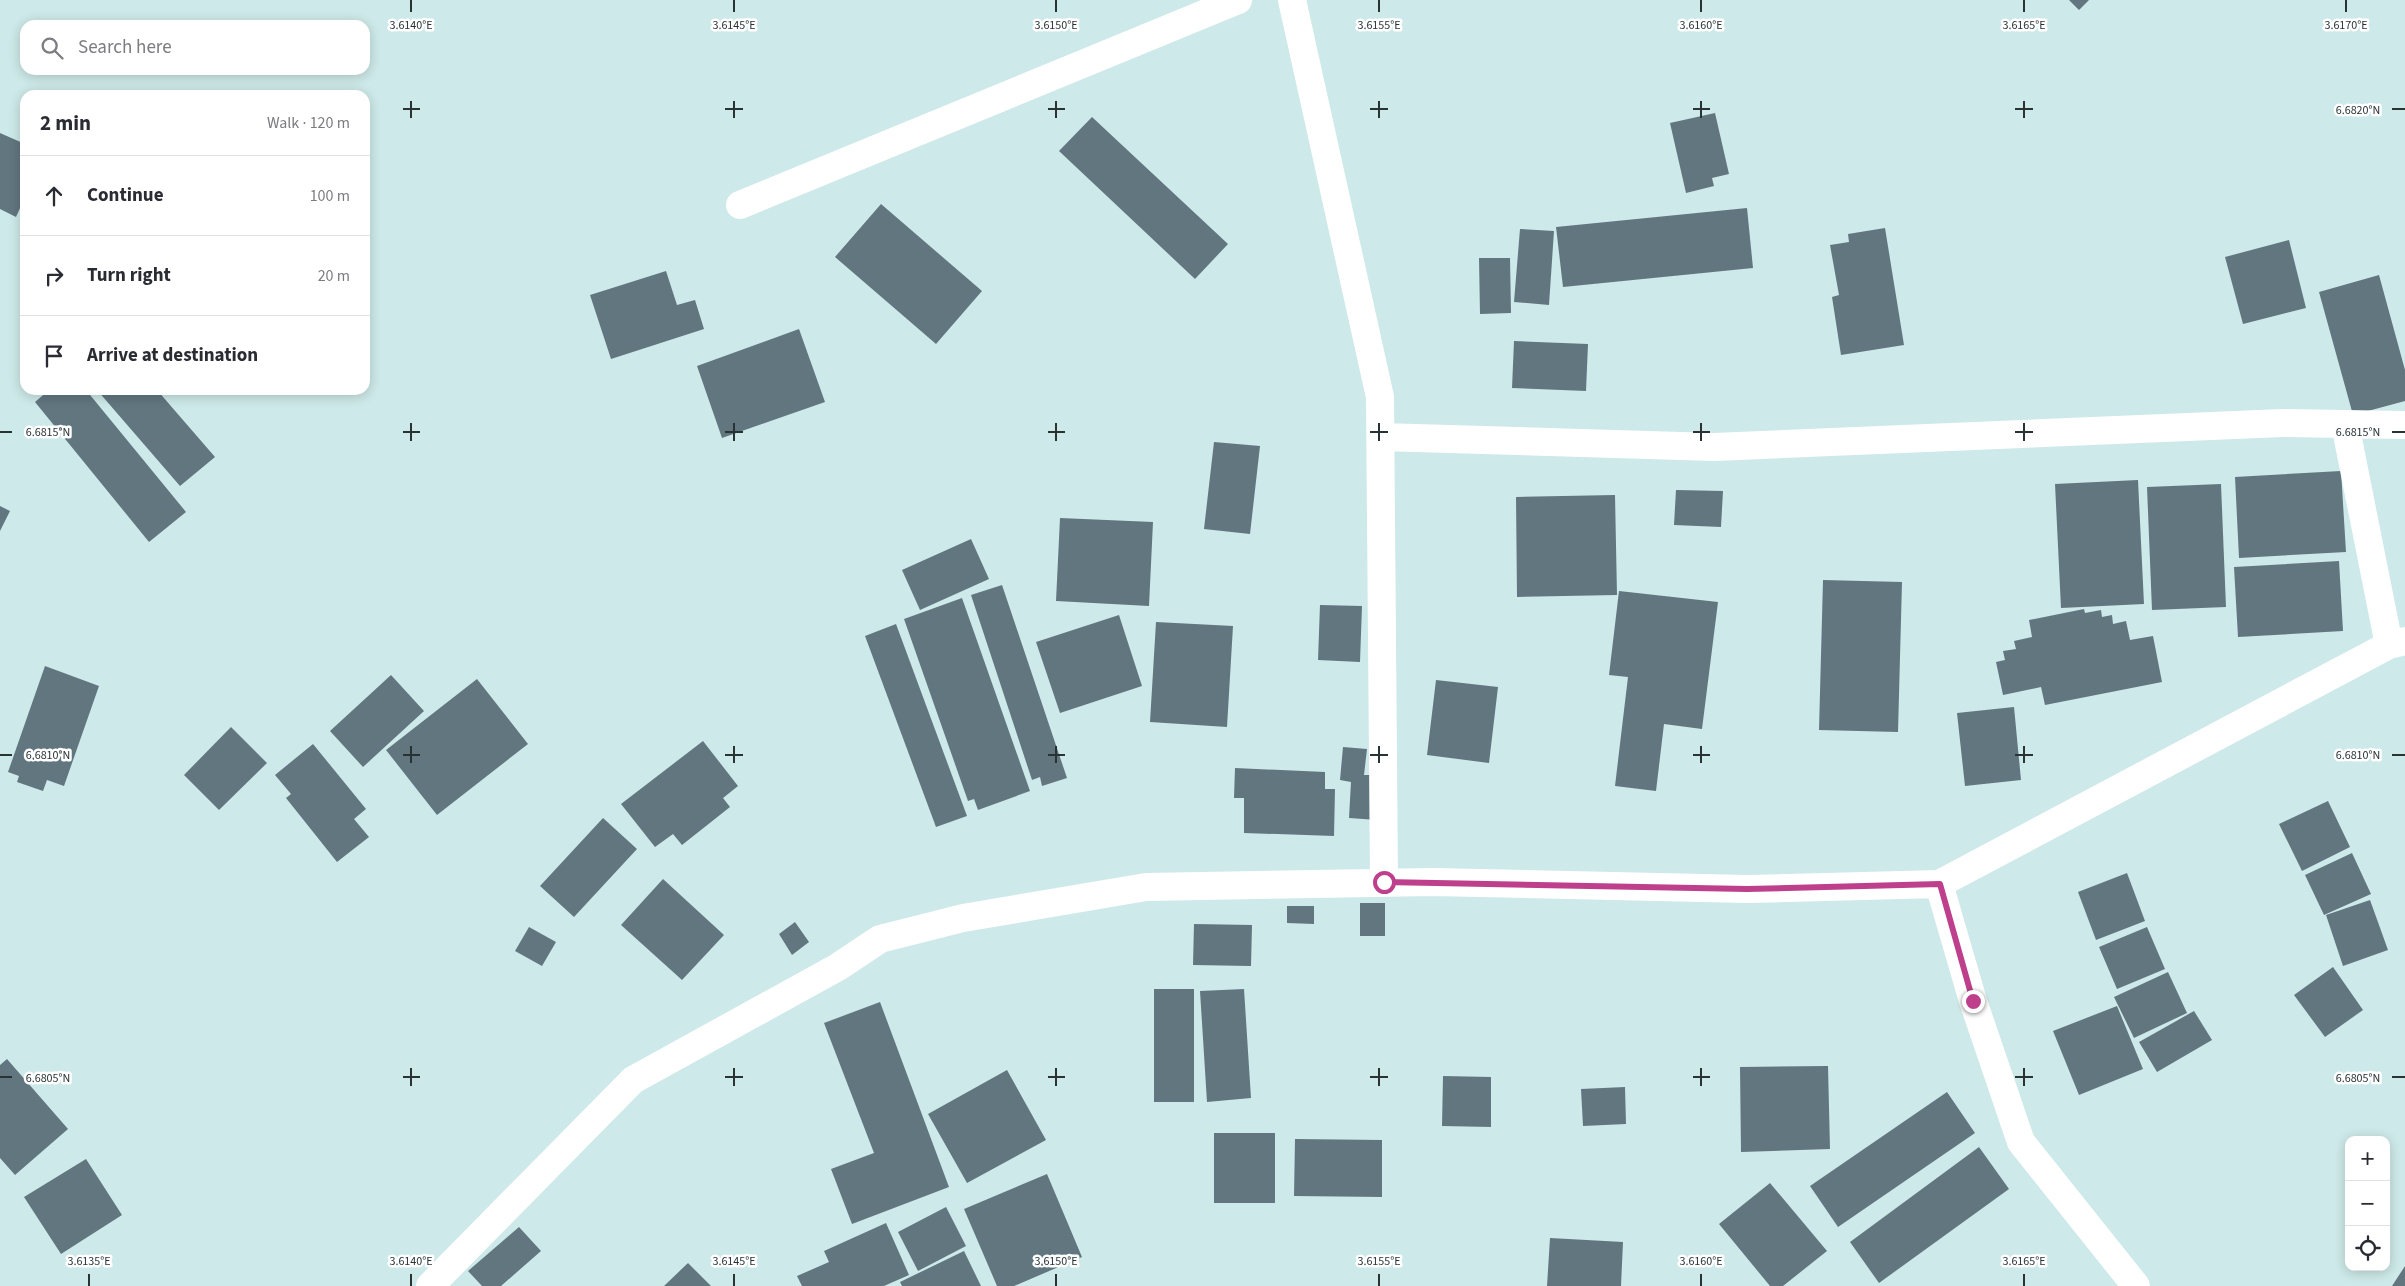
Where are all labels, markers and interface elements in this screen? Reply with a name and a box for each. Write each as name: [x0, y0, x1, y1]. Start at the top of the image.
text: 3.6140°E: [389, 17, 433, 34]
text: 3.6145°E: [712, 17, 756, 34]
text: 3.6150°E: [1034, 17, 1078, 34]
text: 3.6155°E: [1357, 17, 1401, 34]
text: 3.6160°E: [1679, 17, 1723, 34]
text: 3.6165°E: [2002, 17, 2046, 34]
text: 3.6170°E: [2324, 17, 2368, 34]
search box: [20, 20, 370, 75]
icon: search: [38, 34, 66, 62]
text: Search here: [78, 34, 172, 61]
text: 6.6820°N: [2336, 102, 2380, 119]
text: 2 min: [40, 108, 91, 138]
text: Walk · 120 m: [267, 112, 350, 134]
icon: ahead: [40, 182, 68, 210]
text: Continue: [87, 182, 164, 209]
text: 100 m: [310, 185, 350, 207]
icon: right: [40, 262, 68, 290]
text: Turn right: [87, 262, 171, 289]
text: 20 m: [318, 265, 350, 287]
icon: arrive: [40, 342, 68, 370]
text: Arrive at destination: [87, 342, 258, 369]
text: 6.6815°N: [26, 424, 70, 441]
text: 6.6815°N: [2336, 424, 2380, 441]
text: 6.6810°N: [26, 747, 70, 764]
text: 6.6810°N: [2336, 747, 2380, 764]
route start: [1373, 871, 1396, 894]
route end: [1962, 990, 1985, 1013]
text: 6.6805°N: [26, 1070, 70, 1087]
text: 6.6805°N: [2336, 1070, 2380, 1087]
map controls: [2345, 1136, 2390, 1271]
button: +: [2345, 1136, 2390, 1181]
button: −: [2345, 1181, 2390, 1226]
button: locate: [2345, 1226, 2390, 1271]
text: 3.6135°E: [67, 1253, 111, 1270]
text: 3.6140°E: [389, 1253, 433, 1270]
text: 3.6145°E: [712, 1253, 756, 1270]
text: 3.6150°E: [1034, 1253, 1078, 1270]
text: 3.6155°E: [1357, 1253, 1401, 1270]
text: 3.6160°E: [1679, 1253, 1723, 1270]
text: 3.6165°E: [2002, 1253, 2046, 1270]

